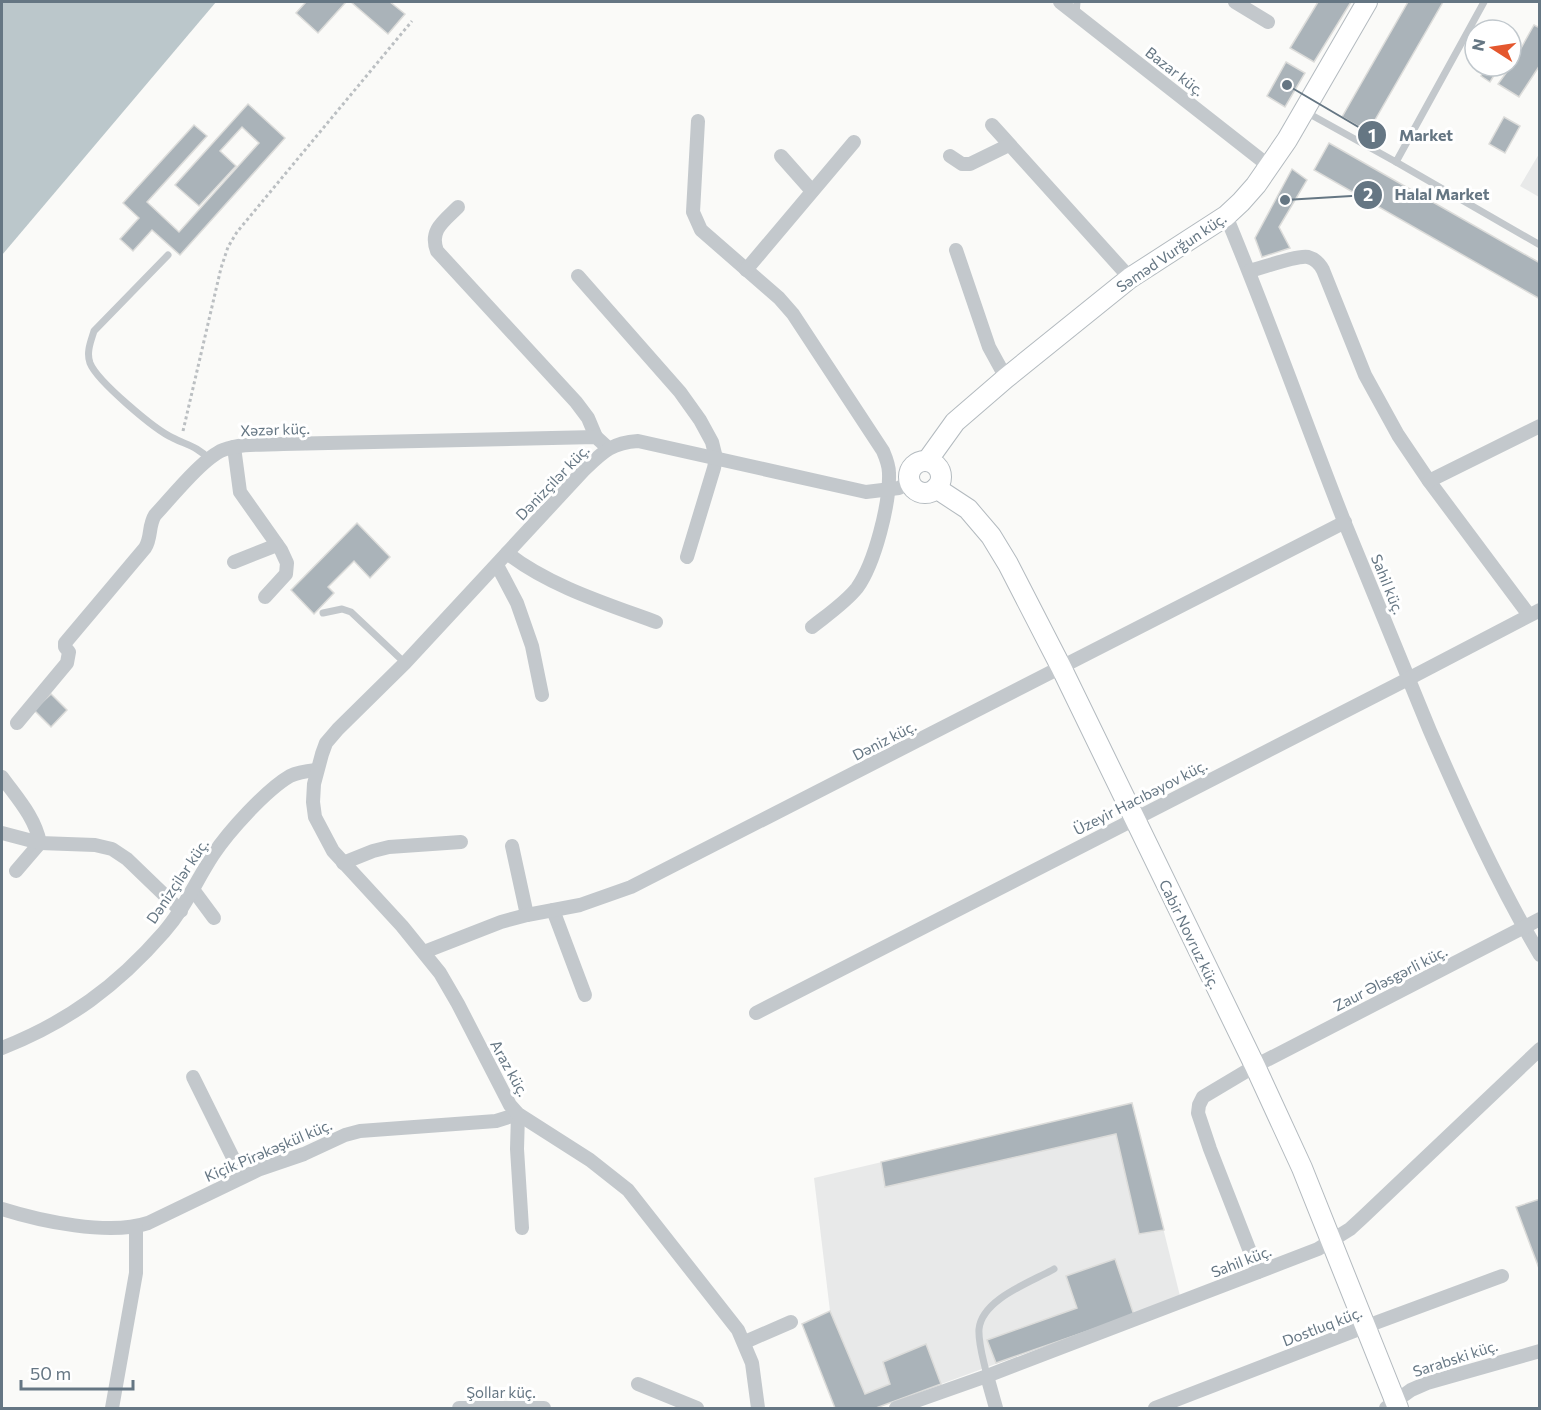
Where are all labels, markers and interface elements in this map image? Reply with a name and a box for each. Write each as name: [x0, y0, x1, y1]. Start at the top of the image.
north arrow: [1463, 18, 1523, 78]
text: N: [1467, 37, 1488, 53]
street label: Bazar küç.: [1142, 43, 1208, 99]
callout: Market: [1357, 118, 1465, 152]
text: 1: [1368, 124, 1376, 146]
text: Market: [1399, 125, 1453, 144]
callout: Halal Market: [1353, 178, 1501, 212]
text: 2: [1363, 183, 1373, 205]
text: Halal Market: [1395, 184, 1490, 203]
street label: Səməd Vurğun küç.: [1113, 209, 1229, 295]
street label: Xəzər küç.: [240, 419, 310, 439]
street label: Dәnizçilәr küç.: [511, 440, 593, 524]
street label: Sahil küç.: [1368, 551, 1408, 617]
street label: Dәniz küç.: [849, 716, 919, 764]
street label: Üzeyir Hacıbəyov küç.: [1070, 755, 1210, 839]
street label: Dənizçilər küç.: [142, 835, 212, 927]
street label: Cabir Novruz küç.: [1156, 876, 1224, 992]
street label: Zaur Ələsgərli küç.: [1330, 942, 1450, 1014]
street label: Araz küç.: [487, 1037, 533, 1099]
street label: Kiçik Pirəkəşkül küç.: [202, 1115, 334, 1185]
street label: Sahil küç.: [1208, 1241, 1274, 1281]
street label: Dostluq küç.: [1280, 1303, 1364, 1349]
street label: Sarabski küç.: [1410, 1336, 1500, 1380]
scale bar: [21, 1353, 134, 1391]
text: 50 m: [30, 1362, 71, 1384]
street label: Şollar küç.: [466, 1383, 536, 1401]

